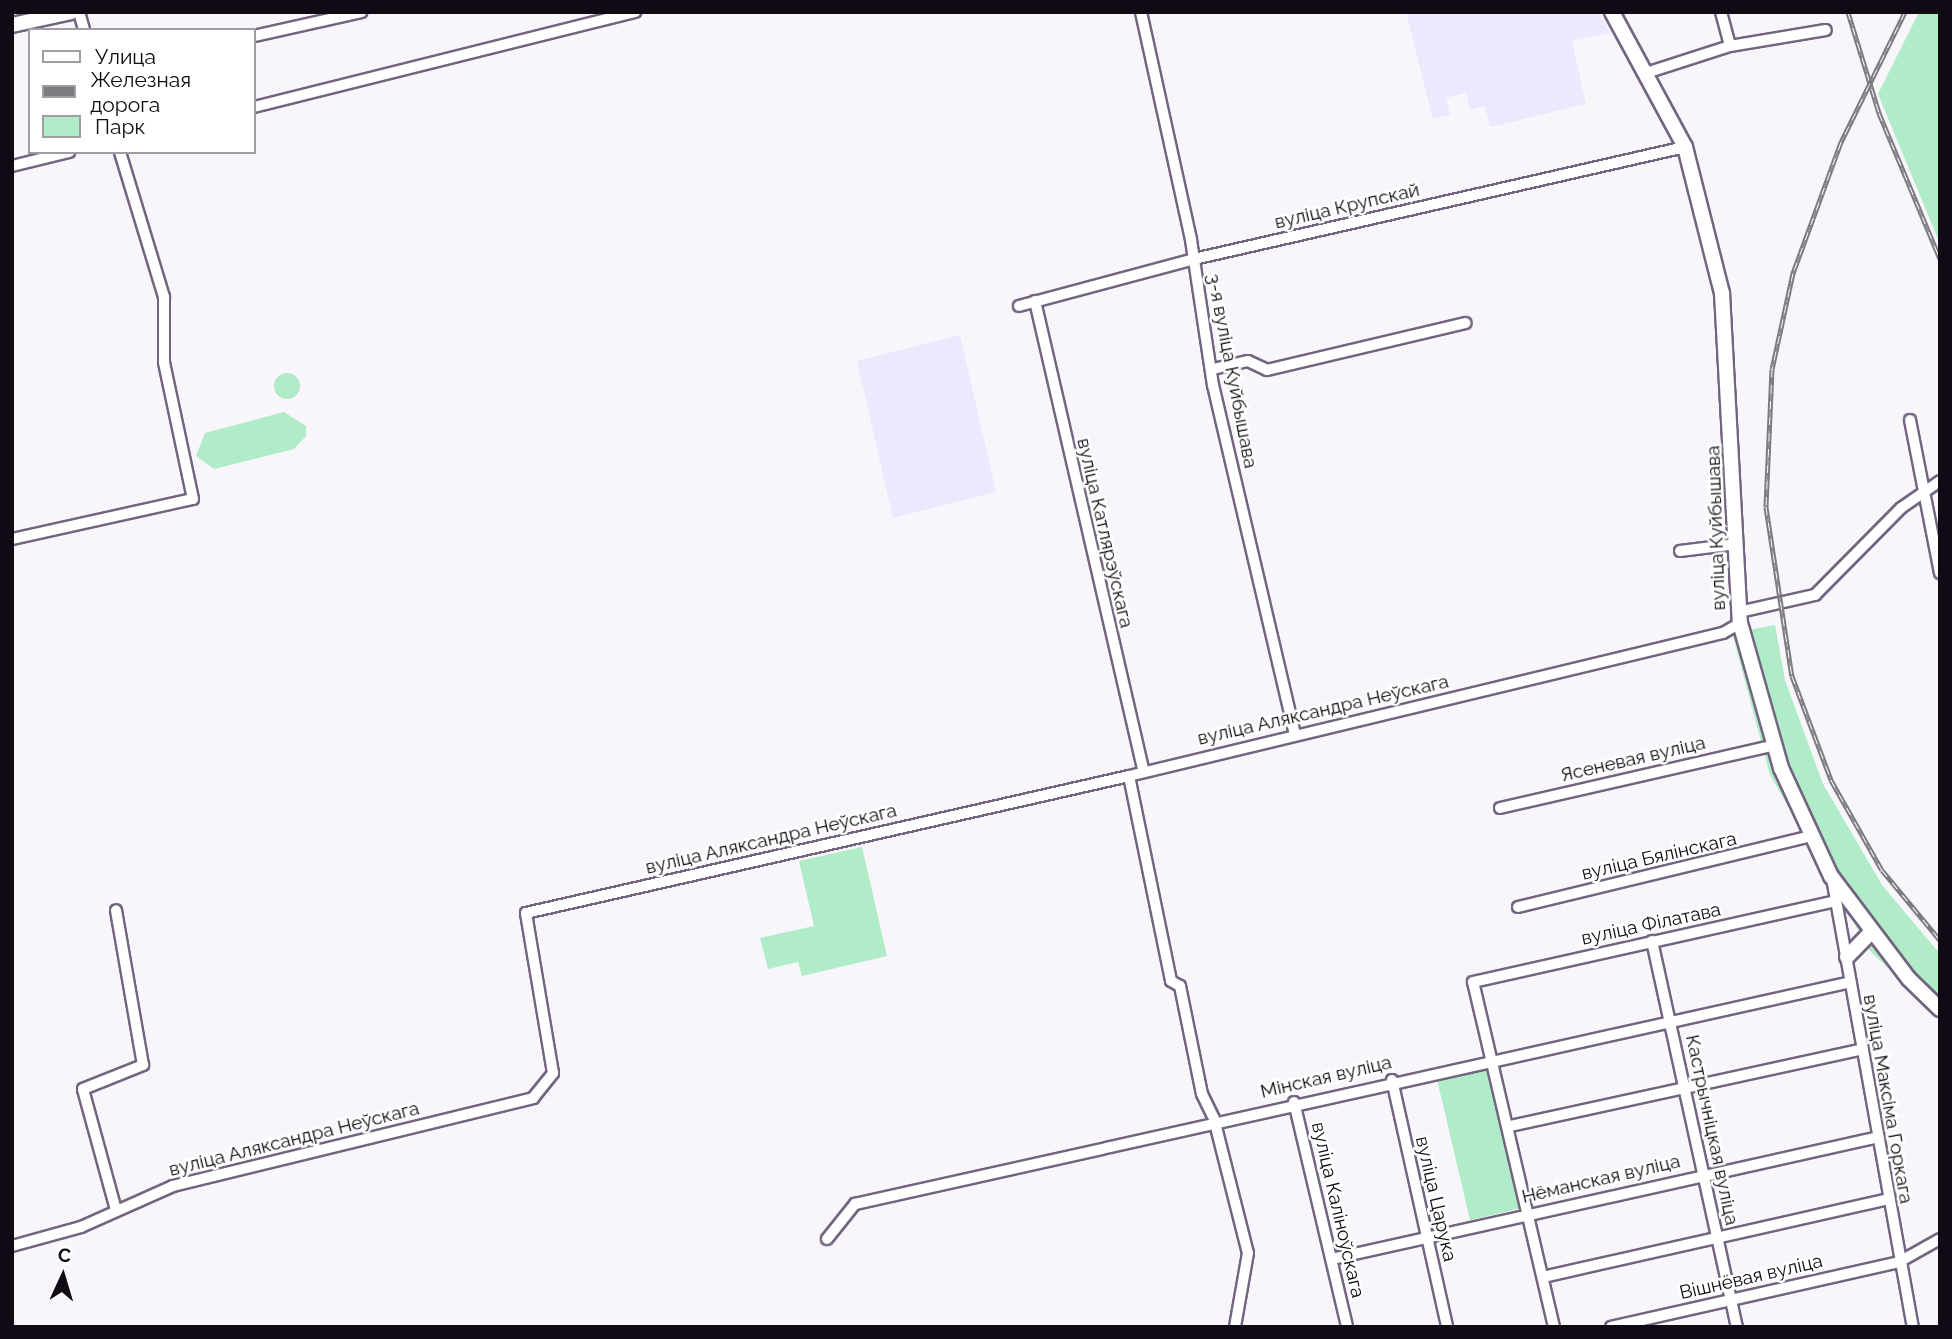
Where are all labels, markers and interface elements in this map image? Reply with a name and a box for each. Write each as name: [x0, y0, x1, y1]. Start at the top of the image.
legend: [28, 28, 256, 154]
text: Улица: [95, 44, 156, 69]
text: Железная дорога: [90, 67, 191, 117]
text: Парк: [95, 114, 145, 139]
street label: вуліца Крупскай: [1272, 178, 1422, 234]
street label: 3-я вуліца Куйбышава: [1202, 272, 1262, 470]
street label: вуліца Катлярэўскага: [1072, 436, 1138, 630]
street label: вуліца Куйбышава: [1702, 445, 1730, 611]
street label: вуліца Аляксандра Неўскага: [1195, 670, 1451, 750]
street label: Ясеневая вуліца: [1558, 731, 1708, 787]
street label: вуліца Аляксандра Неўскага: [643, 799, 899, 879]
street label: вуліца Бялінскага: [1579, 827, 1739, 885]
street label: вуліца Філатава: [1579, 898, 1723, 950]
street label: вуліца Максіма Горкага: [1858, 993, 1918, 1205]
street label: Кастрычніцкая вуліца: [1681, 1033, 1743, 1227]
street label: Мінская вуліца: [1258, 1051, 1394, 1103]
street label: вуліца Аляксандра Неўскага: [166, 1097, 422, 1181]
street label: вуліца Каліноўскага: [1307, 1120, 1369, 1300]
street label: вуліца Царука: [1411, 1134, 1461, 1264]
street label: Нёманская вуліца: [1520, 1150, 1682, 1208]
north arrow: [28, 1241, 98, 1311]
text: С: [57, 1244, 72, 1266]
street label: Вішнёвая вуліца: [1677, 1249, 1825, 1305]

